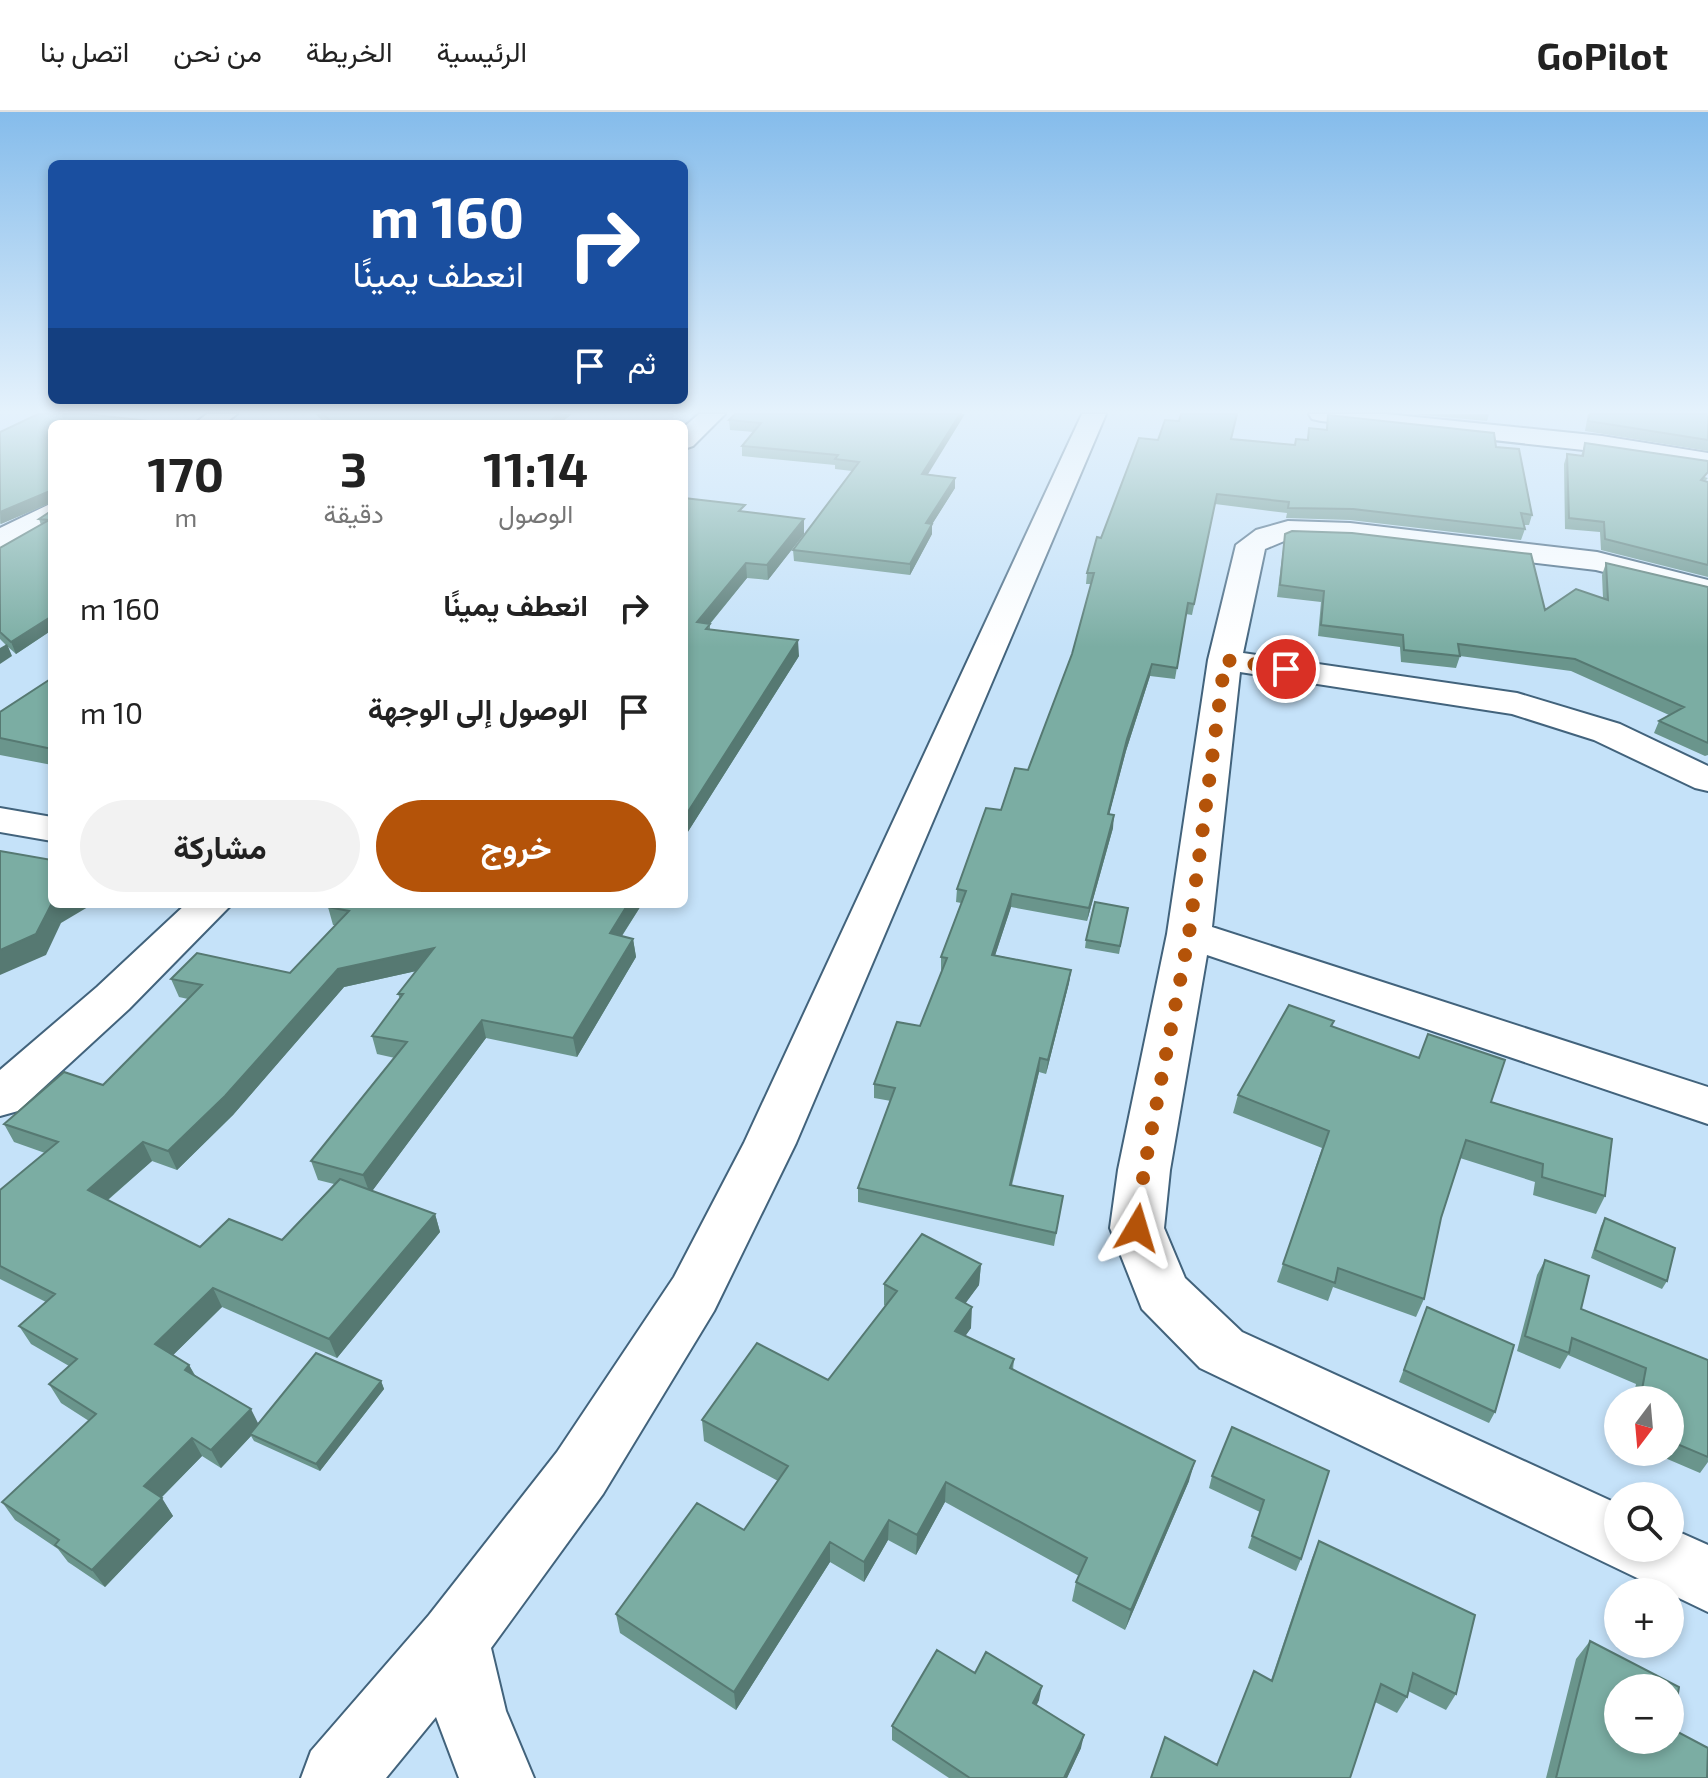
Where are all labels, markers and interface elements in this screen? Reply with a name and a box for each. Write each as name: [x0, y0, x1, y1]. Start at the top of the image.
text: GoPilot: [1537, 32, 1668, 78]
text: اتصل بنا: [40, 34, 129, 68]
text: من نحن: [173, 34, 262, 68]
text: الخريطة: [306, 34, 392, 68]
text: الرئيسية: [436, 34, 527, 68]
text: 160 m: [370, 182, 524, 249]
icon: right: [552, 192, 656, 296]
text: انعطف يمينًا: [353, 251, 524, 294]
icon: arrive: [568, 344, 612, 388]
text: ثم: [628, 344, 656, 380]
text: 3: [340, 439, 367, 497]
text: 11:14: [483, 439, 588, 497]
text: 170: [148, 444, 224, 502]
text: دقيقة: [324, 497, 384, 528]
text: الوصول: [498, 497, 573, 528]
text: m: [174, 501, 197, 532]
text: انعطف يمينًا: [443, 586, 588, 622]
icon: right: [612, 586, 656, 630]
text: 160 m: [80, 590, 160, 626]
pin: [1252, 635, 1320, 703]
icon: arrive: [1264, 647, 1308, 691]
text: الوصول إلى الوجهة: [368, 690, 588, 726]
icon: arrive: [612, 690, 656, 734]
text: 10 m: [80, 694, 143, 730]
button: مشاركة: [80, 800, 360, 892]
button: خروج: [376, 800, 656, 892]
position arrow: [1095, 1186, 1179, 1270]
north arrow: [1604, 1386, 1684, 1466]
map controls: [1604, 1386, 1684, 1754]
button: search: [1604, 1482, 1684, 1562]
button: +: [1604, 1578, 1684, 1658]
button: −: [1604, 1674, 1684, 1754]

